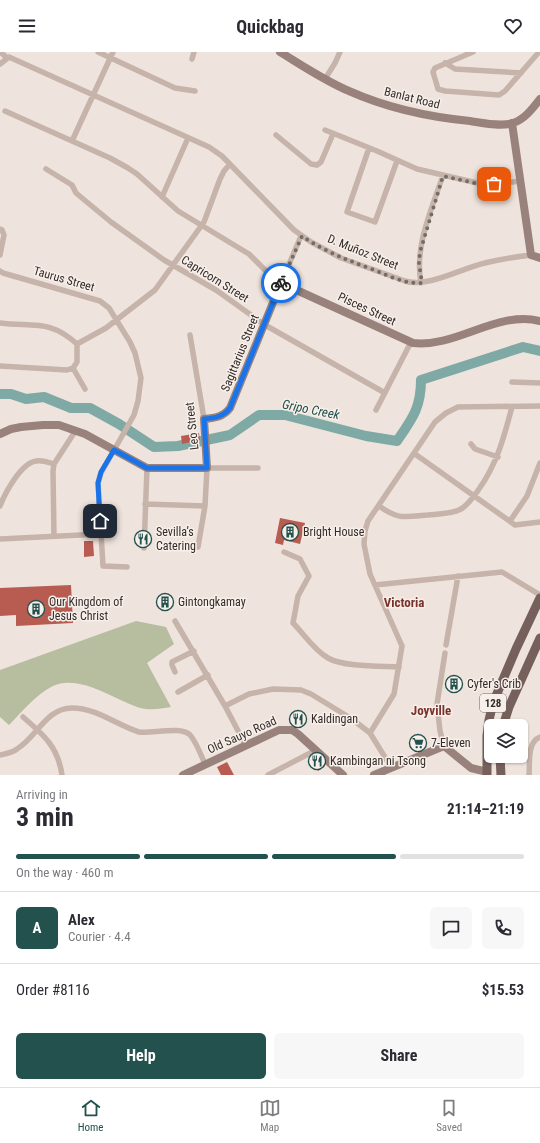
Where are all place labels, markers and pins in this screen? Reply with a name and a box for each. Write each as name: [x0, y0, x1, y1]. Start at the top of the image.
pin: [477, 167, 511, 201]
pin: [83, 504, 117, 538]
building icon: Bright House: [280, 522, 300, 542]
place label: Sevilla’s Catering: [156, 525, 196, 553]
place label: Bright House: [303, 525, 365, 539]
restaurant icon: Sevilla’s Catering: [133, 529, 153, 549]
building icon: Gintongkamay: [155, 592, 175, 612]
place label: Our Kingdom of Jesus Christ: [49, 595, 123, 623]
place label: Gintongkamay: [178, 595, 246, 609]
building icon: Our Kingdom of Jesus Christ: [26, 599, 46, 619]
building icon: Cyfer's Crib: [444, 674, 464, 694]
place label: Cyfer's Crib: [467, 677, 521, 691]
restaurant icon: Kaldingan: [288, 709, 308, 729]
place label: Kaldingan: [311, 712, 358, 726]
supermarket icon: 7-Eleven: [408, 733, 428, 753]
place label: 7-Eleven: [431, 736, 471, 750]
restaurant icon: Kambingan ni Tsong: [307, 751, 327, 771]
place label: Kambingan ni Tsong: [330, 754, 426, 768]

